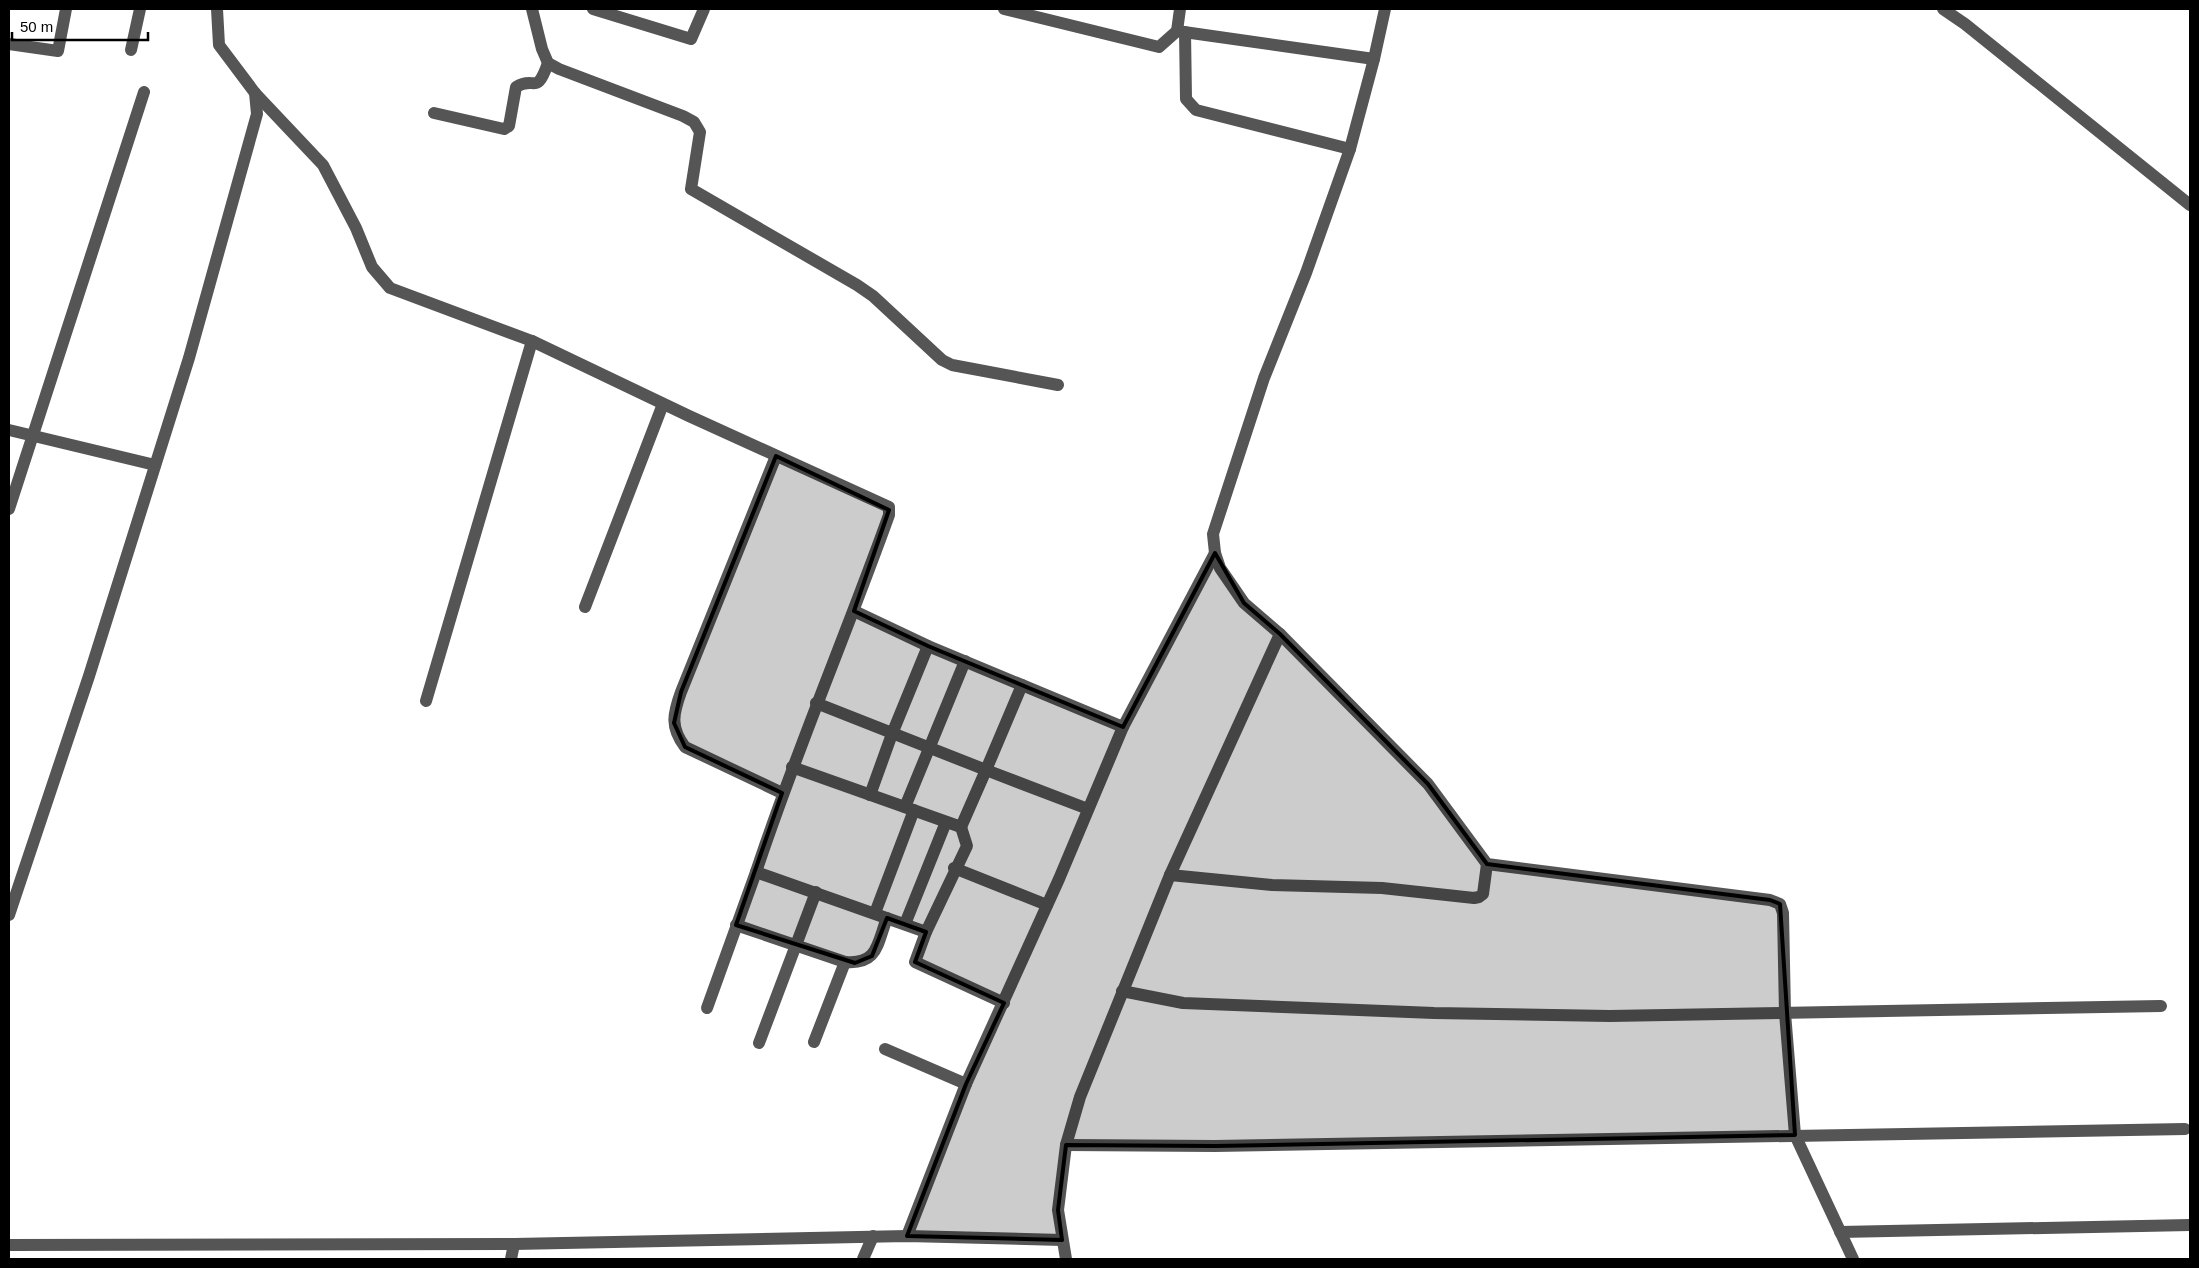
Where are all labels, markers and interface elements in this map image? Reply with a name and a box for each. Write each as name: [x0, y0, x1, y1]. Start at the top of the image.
scale bar: [12, 10, 149, 42]
text: 50 m: [20, 18, 53, 35]

